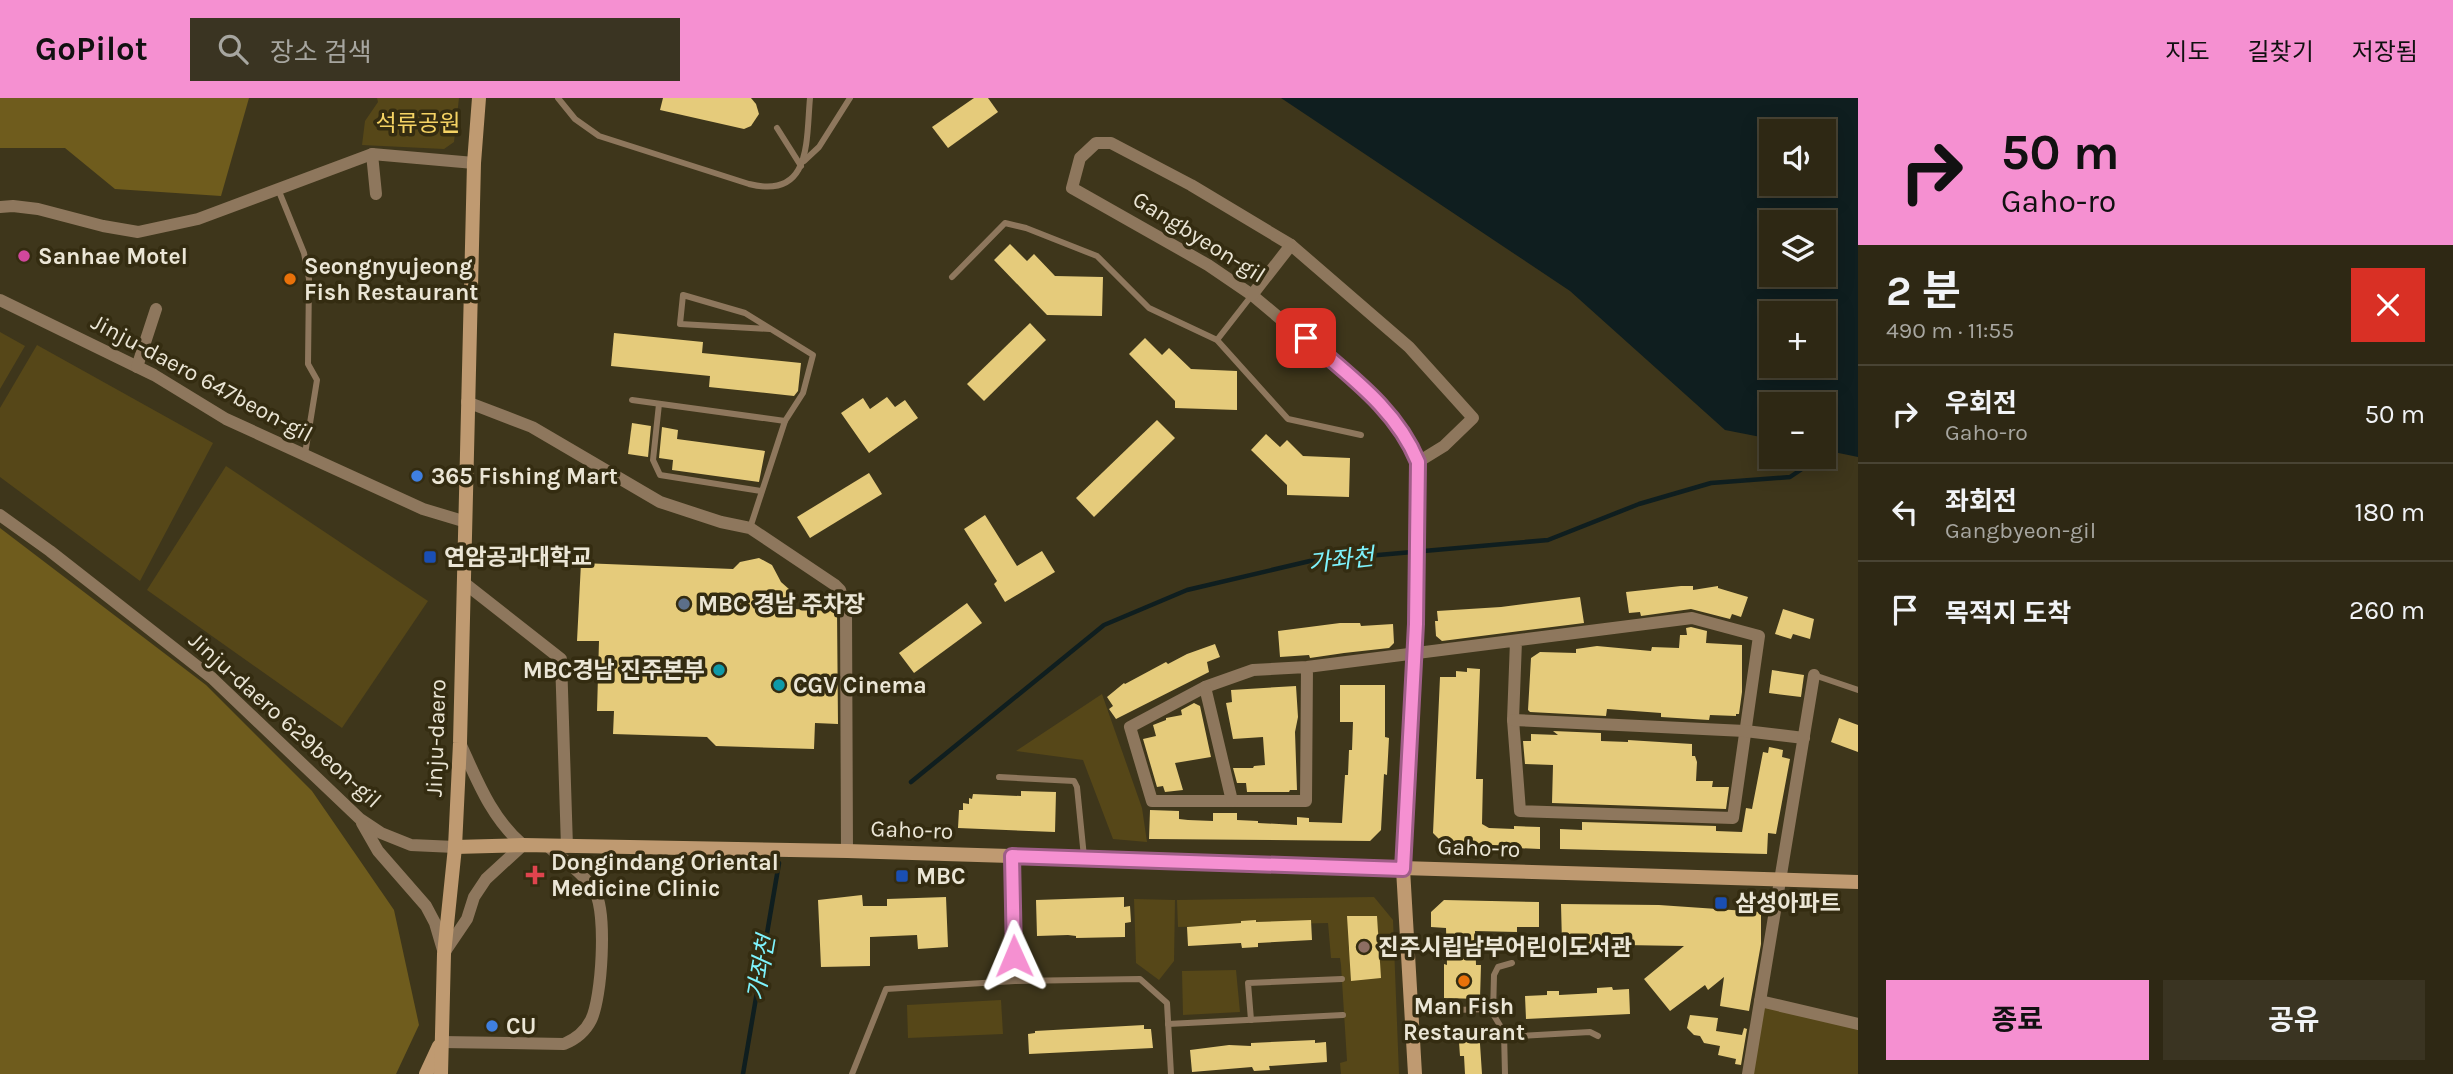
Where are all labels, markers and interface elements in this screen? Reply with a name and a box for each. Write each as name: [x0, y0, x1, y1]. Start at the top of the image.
search box: [190, 18, 680, 81]
text: GoPilot: [35, 30, 148, 68]
icon: search: [214, 30, 252, 68]
text: 장소 검색: [270, 37, 372, 68]
text: 지도: [2165, 38, 2210, 66]
text: 길찾기: [2248, 38, 2314, 66]
text: 저장됨: [2352, 38, 2418, 66]
park label: 석류공원: [376, 110, 460, 137]
map controls: [1759, 119, 1836, 469]
button: sound: [1759, 119, 1836, 196]
text: 50 m: [2001, 124, 2119, 181]
icon: right: [1886, 126, 1977, 217]
text: Gaho-ro: [2001, 183, 2116, 220]
street label: Gangbyeon-gil: [1128, 185, 1270, 289]
button: layers: [1759, 210, 1836, 287]
place label: Sanhae Motel: [38, 243, 188, 270]
marker: Sanhae Motel: [16, 248, 32, 264]
place label: Seongnyujeong Fish Restaurant: [304, 253, 478, 306]
text: 2 분: [1886, 266, 1961, 316]
button: close: [2351, 268, 2425, 342]
marker: Seongnyujeong Fish Restaurant: [282, 271, 298, 287]
button: +: [1759, 301, 1836, 378]
street label: Jinju-daero 647beon-gil: [87, 308, 317, 448]
pin: [1276, 308, 1336, 368]
text: 490 m · 11:55: [1886, 317, 2014, 344]
icon: arrive: [1287, 319, 1325, 357]
text: 우회전: [1945, 388, 2017, 419]
button: −: [1759, 392, 1836, 469]
icon: right: [1886, 395, 1924, 433]
text: 50 m: [2364, 399, 2425, 430]
text: Gaho-ro: [1945, 419, 2028, 446]
place label: 365 Fishing Mart: [431, 463, 618, 490]
marker: 365 Fishing Mart: [409, 468, 425, 484]
text: 좌회전: [1945, 486, 2017, 517]
icon: left: [1886, 493, 1924, 531]
text: 180 m: [2355, 497, 2425, 528]
text: Gangbyeon-gil: [1945, 517, 2096, 544]
water label: 가좌천: [1307, 542, 1378, 577]
place label: 연암공과대학교: [444, 544, 592, 571]
marker: 연암공과대학교: [422, 549, 438, 565]
place label: MBC 경남 주차장: [698, 591, 865, 618]
icon: arrive: [1886, 591, 1924, 629]
text: 260 m: [2349, 595, 2425, 626]
marker: MBC 경남 주차장: [676, 596, 692, 612]
text: 목적지 도착: [1945, 598, 2071, 629]
street label: Jinju-daero 629beon-gil: [183, 626, 387, 814]
place label: MBC경남 진주본부: [523, 657, 705, 684]
marker: MBC경남 진주본부: [711, 662, 727, 678]
place label: CGV Cinema: [793, 672, 927, 699]
marker: CGV Cinema: [771, 677, 787, 693]
street label: Jinju-daero: [420, 678, 452, 798]
street label: Gaho-ro: [870, 815, 954, 845]
street label: Gaho-ro: [1437, 833, 1521, 863]
place label: Dongindang Oriental Medicine Clinic: [551, 849, 779, 902]
place label: MBC: [916, 863, 966, 890]
marker: Dongindang Oriental Medicine Clinic: [525, 865, 545, 885]
marker: MBC: [894, 868, 910, 884]
place label: 삼성아파트: [1735, 890, 1841, 917]
marker: 삼성아파트: [1713, 895, 1729, 911]
position arrow: [977, 919, 1051, 993]
water label: 가좌천: [741, 930, 781, 1003]
place label: 진주시립남부어린이도서관: [1378, 934, 1632, 961]
marker: 진주시립남부어린이도서관: [1356, 939, 1372, 955]
marker: Man Fish Restaurant: [1456, 973, 1472, 989]
button: 종료: [1886, 980, 2149, 1060]
button: 공유: [2163, 980, 2425, 1060]
place label: Man Fish Restaurant: [1403, 993, 1525, 1046]
place label: CU: [506, 1013, 536, 1040]
marker: CU: [484, 1018, 500, 1034]

